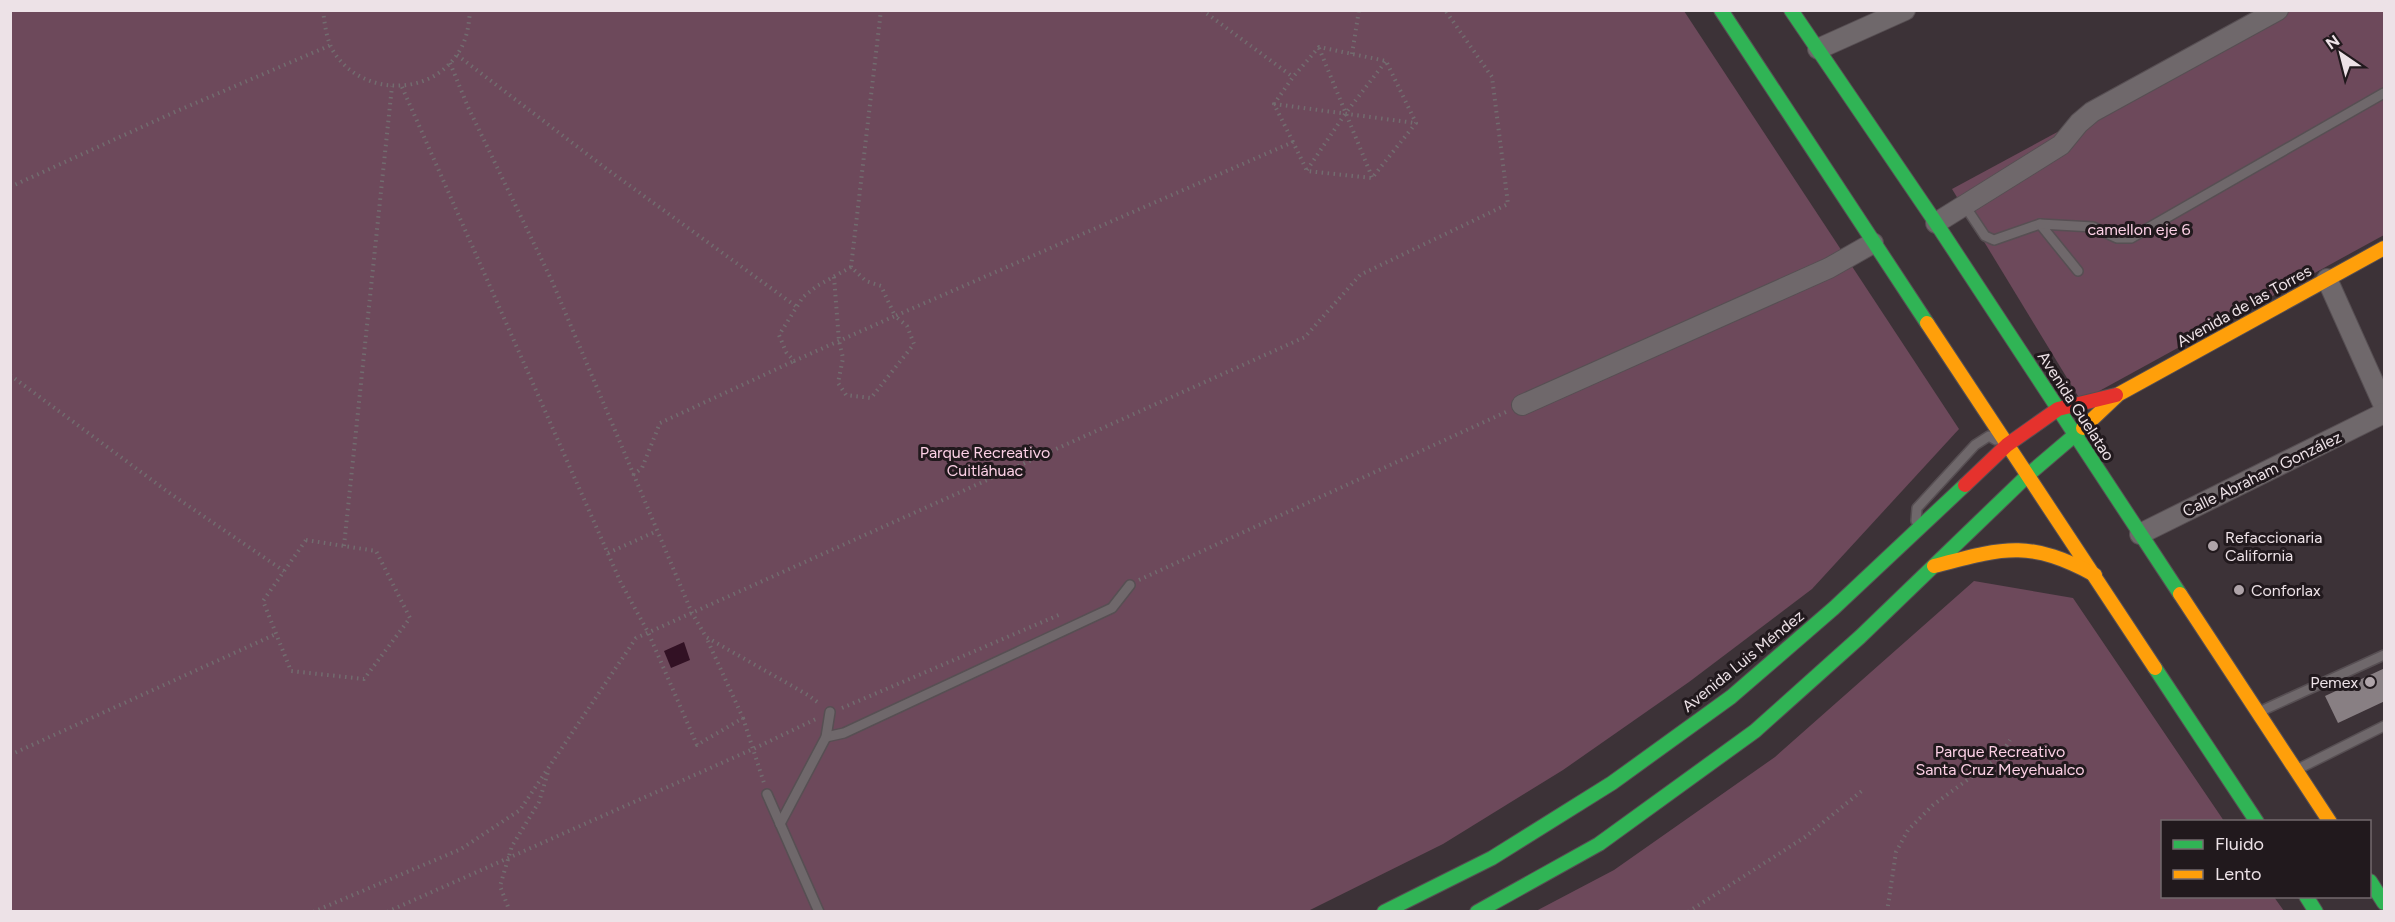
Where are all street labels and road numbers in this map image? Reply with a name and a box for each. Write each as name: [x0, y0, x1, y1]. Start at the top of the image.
street label: Avenida de las Torres: [2173, 261, 2315, 351]
street label: Avenida Guelatao: [2034, 348, 2118, 464]
street label: Calle Abraham González: [2179, 427, 2345, 521]
street label: Avenida Luis Méndez: [1678, 606, 1808, 716]

